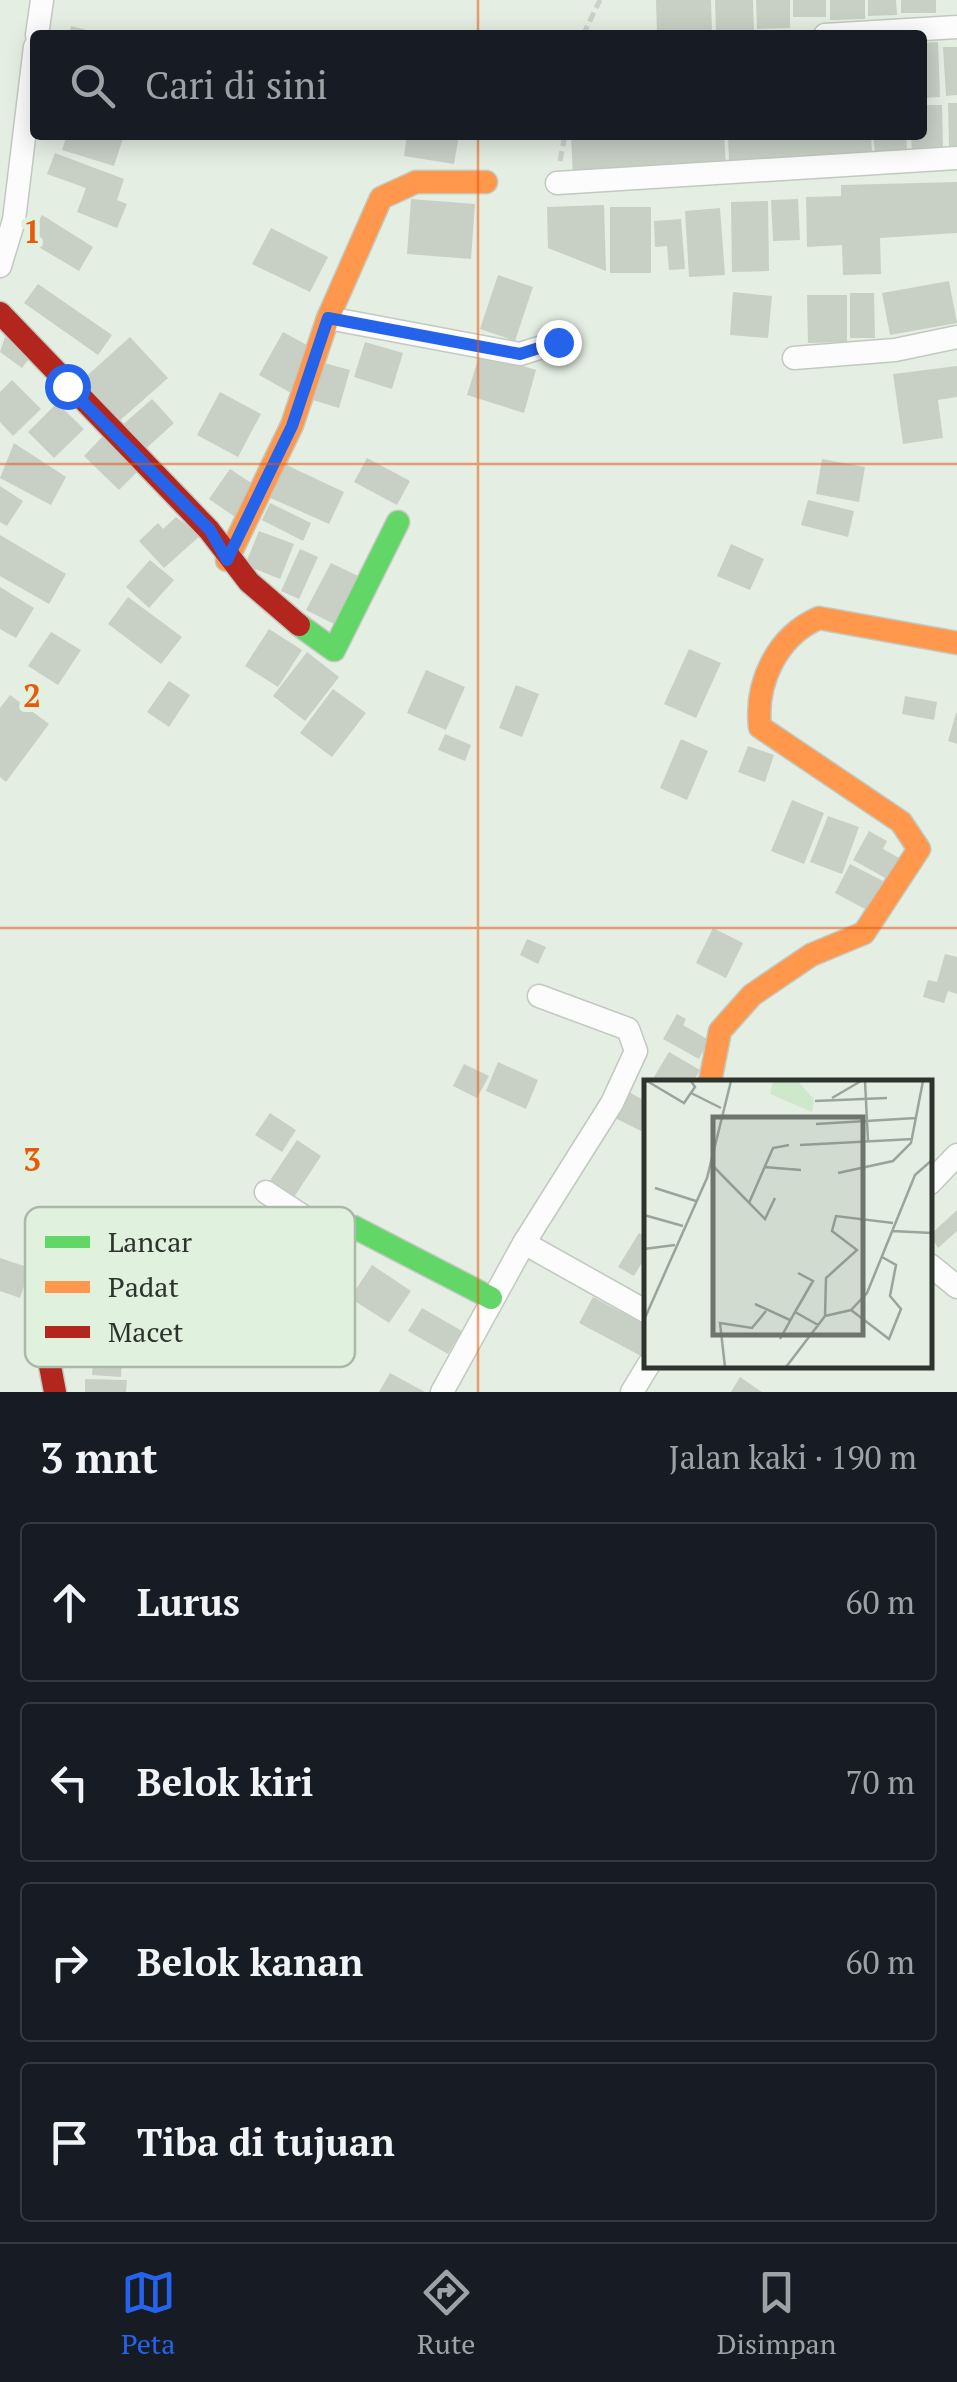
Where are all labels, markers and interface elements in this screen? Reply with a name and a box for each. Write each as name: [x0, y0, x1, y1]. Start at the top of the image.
search box: [30, 30, 927, 140]
icon: search: [65, 58, 120, 113]
text: Cari di sini: [145, 60, 328, 110]
text: 1: [23, 210, 41, 252]
route end: [536, 320, 582, 366]
route start: [45, 364, 91, 410]
text: 2: [23, 674, 41, 716]
inset map: [644, 1080, 932, 1367]
text: 3: [23, 1138, 41, 1180]
legend: [25, 1207, 355, 1367]
text: Lancar: [108, 1223, 192, 1260]
text: Padat: [108, 1268, 179, 1305]
text: Macet: [108, 1313, 184, 1350]
text: 3 mnt: [40, 1429, 158, 1485]
text: Jalan kaki · 190 m: [669, 1436, 917, 1478]
icon: ahead: [42, 1575, 97, 1630]
text: Lurus: [137, 1577, 240, 1627]
text: 60 m: [845, 1581, 915, 1623]
icon: left: [42, 1755, 97, 1810]
text: Belok kiri: [137, 1757, 313, 1807]
text: 70 m: [845, 1761, 915, 1803]
icon: right: [42, 1935, 97, 1990]
text: Belok kanan: [137, 1937, 363, 1987]
text: 60 m: [845, 1941, 915, 1983]
icon: arrive: [42, 2115, 97, 2170]
text: Tiba di tujuan: [137, 2117, 395, 2167]
tab: Peta: [121, 2265, 176, 2362]
tab: Rute: [417, 2265, 475, 2362]
tab: Disimpan: [717, 2265, 836, 2362]

